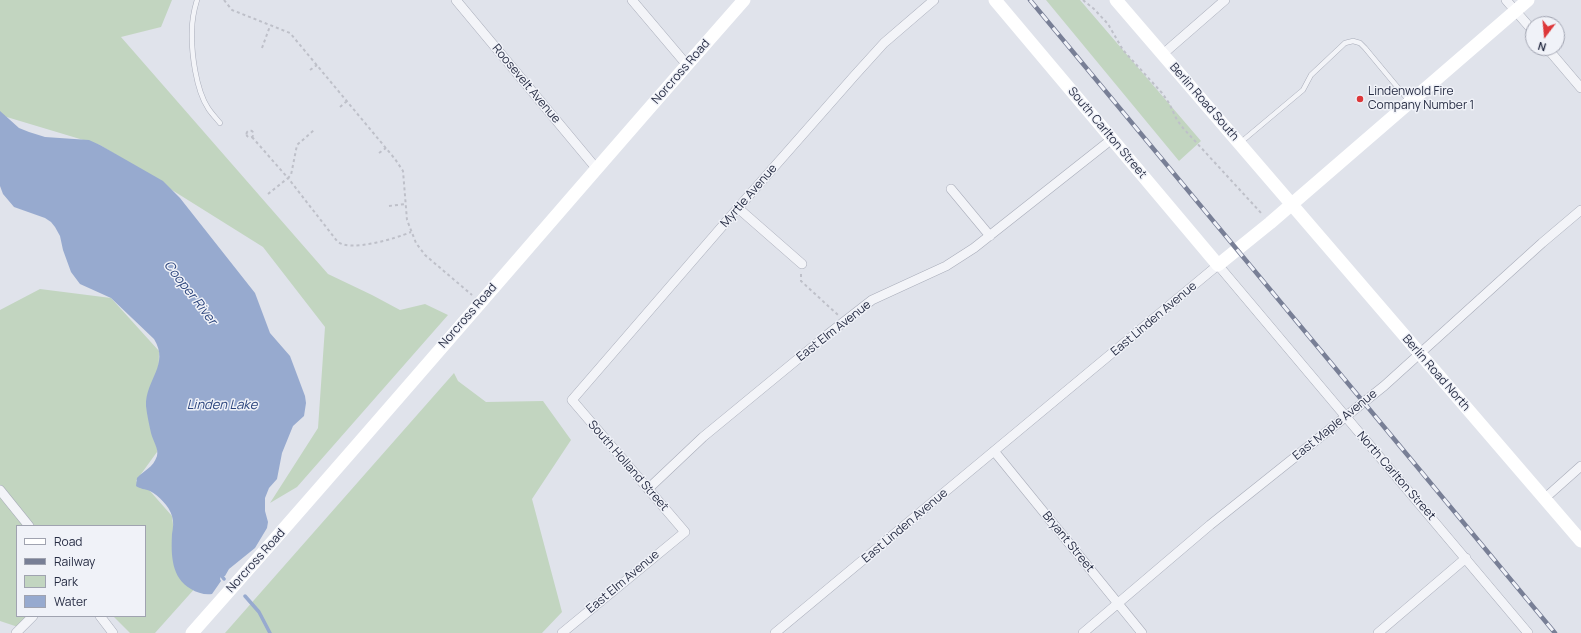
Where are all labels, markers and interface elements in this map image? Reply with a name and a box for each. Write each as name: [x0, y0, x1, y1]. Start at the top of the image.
north arrow: [1525, 16, 1565, 56]
street label: Norcross Road: [649, 37, 713, 107]
text: N: [1536, 39, 1548, 55]
street label: Roosevelt Avenue: [489, 42, 563, 126]
street label: Berlin Road South: [1166, 60, 1242, 144]
street label: South Carlton Street: [1065, 84, 1149, 182]
place label: Lindenwold Fire Company Number 1: [1368, 85, 1474, 113]
marker: Lindenwold Fire Company Number 1: [1355, 94, 1365, 104]
street label: Myrtle Avenue: [718, 162, 780, 230]
water label: Cooper River: [160, 258, 220, 328]
street label: East Linden Avenue: [1108, 279, 1200, 359]
street label: Norcross Road: [436, 281, 500, 351]
street label: East Elm Avenue: [794, 298, 874, 364]
street label: Berlin Road North: [1399, 332, 1473, 414]
street label: East Maple Avenue: [1290, 387, 1380, 463]
water label: Linden Lake: [187, 397, 257, 413]
street label: South Holland Street: [585, 418, 671, 514]
street label: North Carlton Street: [1354, 429, 1438, 523]
street label: East Linden Avenue: [859, 486, 951, 566]
street label: Bryant Street: [1039, 509, 1097, 575]
legend: [16, 525, 146, 617]
street label: Norcross Road: [224, 526, 288, 596]
text: Road: [54, 533, 82, 550]
street label: East Elm Avenue: [584, 547, 662, 617]
text: Railway: [54, 553, 95, 570]
text: Park: [54, 573, 78, 590]
text: Water: [54, 593, 87, 610]

